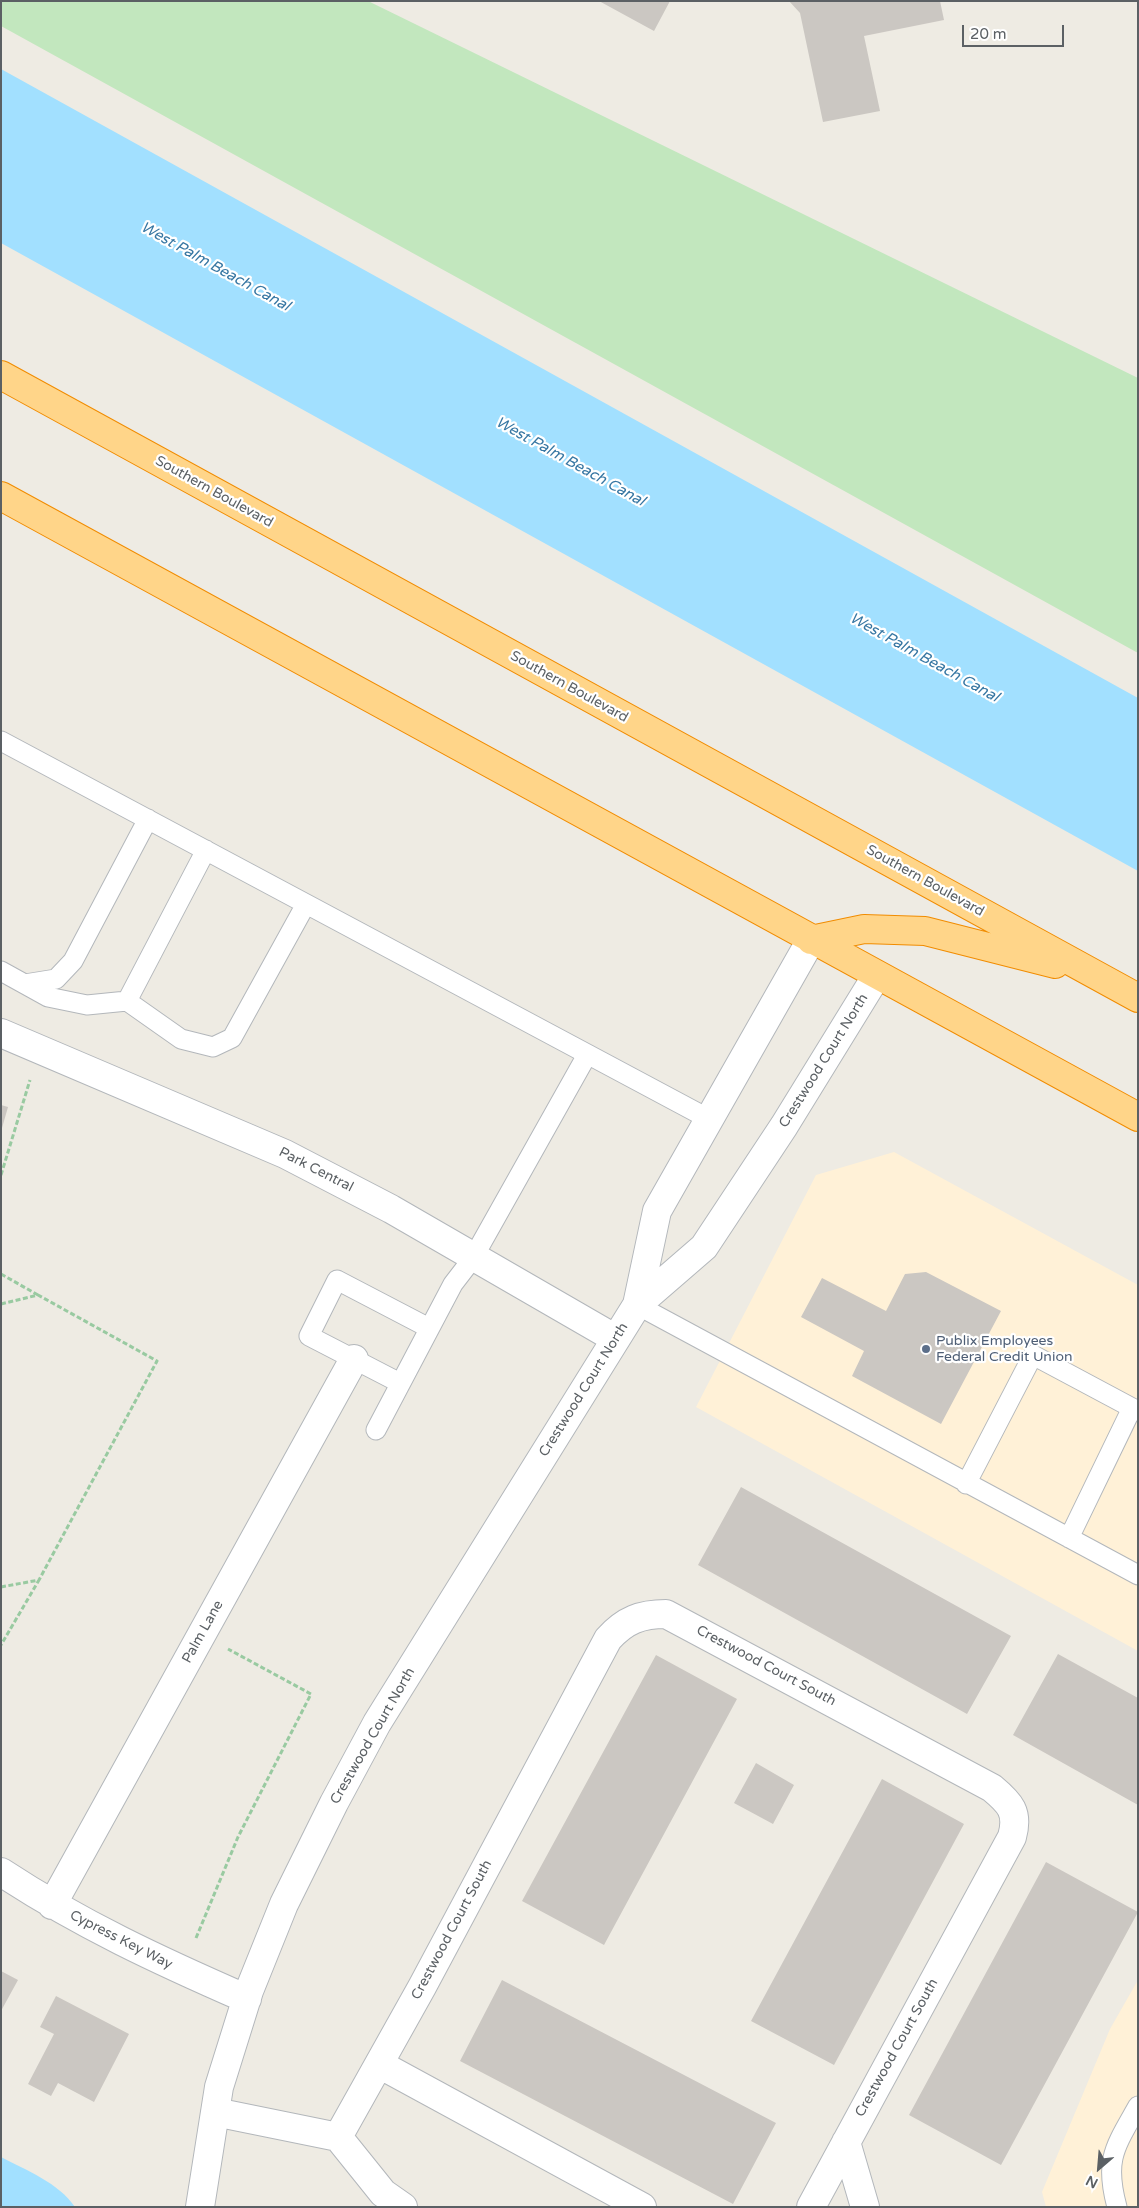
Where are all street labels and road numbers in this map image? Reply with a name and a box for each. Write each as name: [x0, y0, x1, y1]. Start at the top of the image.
street label: Southern Boulevard: [152, 453, 276, 531]
street label: Southern Boulevard: [507, 648, 631, 726]
street label: Southern Boulevard: [863, 842, 987, 920]
street label: Crestwood Court North: [776, 991, 872, 1131]
street label: Park Central: [276, 1144, 356, 1196]
street label: Crestwood Court North: [536, 1320, 632, 1460]
street label: Palm Lane: [179, 1598, 227, 1666]
street label: Crestwood Court South: [693, 1622, 839, 1710]
street label: Crestwood Court North: [327, 1665, 419, 1807]
street label: Crestwood Court South: [408, 1857, 496, 2003]
street label: Cypress Key Way: [67, 1907, 175, 1973]
street label: Crestwood Court South: [852, 1976, 942, 2120]

